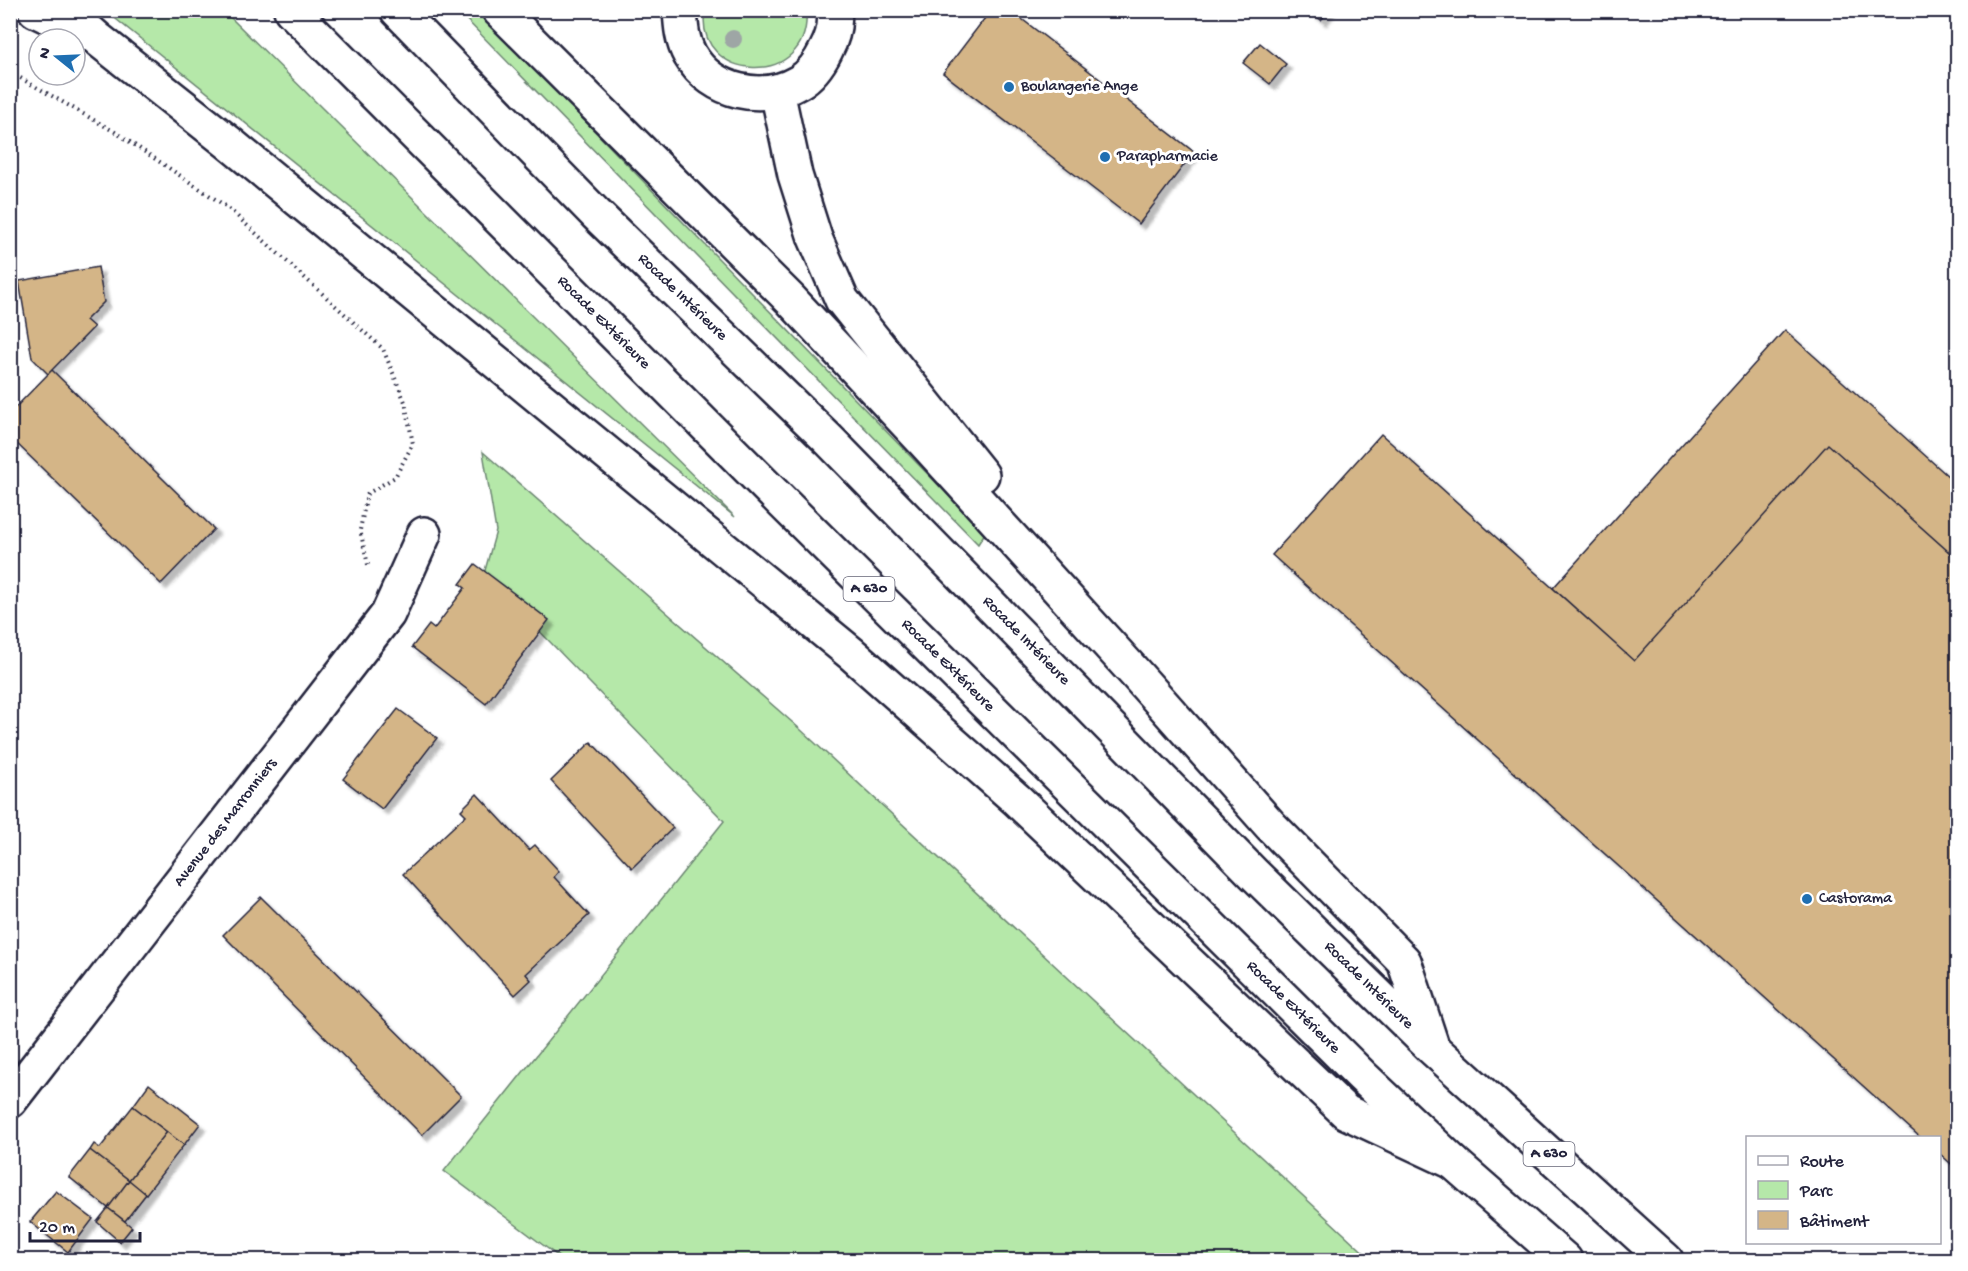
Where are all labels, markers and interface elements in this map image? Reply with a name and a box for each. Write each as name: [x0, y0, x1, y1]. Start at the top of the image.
north arrow: [27, 27, 87, 87]
text: N: [35, 45, 57, 61]
place label: Boulangerie Ange: [1020, 78, 1139, 97]
marker: Boulangerie Ange: [1002, 80, 1016, 94]
place label: Parapharmacie: [1116, 148, 1218, 167]
marker: Parapharmacie: [1098, 150, 1112, 164]
street label: Rocade Intérieure: [633, 250, 731, 346]
street label: Rocade Extérieure: [553, 272, 654, 374]
road number: A 630: [844, 577, 894, 601]
street label: Rocade Intérieure: [978, 592, 1074, 690]
street label: Rocade Extérieure: [897, 615, 999, 717]
street label: Avenue des Marronniers: [170, 754, 282, 891]
place label: Castorama: [1819, 890, 1893, 909]
marker: Castorama: [1800, 892, 1814, 906]
street label: Rocade Intérieure: [1320, 938, 1418, 1034]
street label: Rocade Extérieure: [1242, 957, 1344, 1059]
legend: [1746, 1136, 1941, 1244]
road number: A 630: [1524, 1142, 1574, 1166]
text: Route: [1800, 1152, 1845, 1173]
text: Parc: [1799, 1182, 1833, 1203]
scale bar: [30, 1205, 140, 1243]
text: Bâtiment: [1799, 1212, 1870, 1233]
text: 20 m: [39, 1218, 75, 1239]

